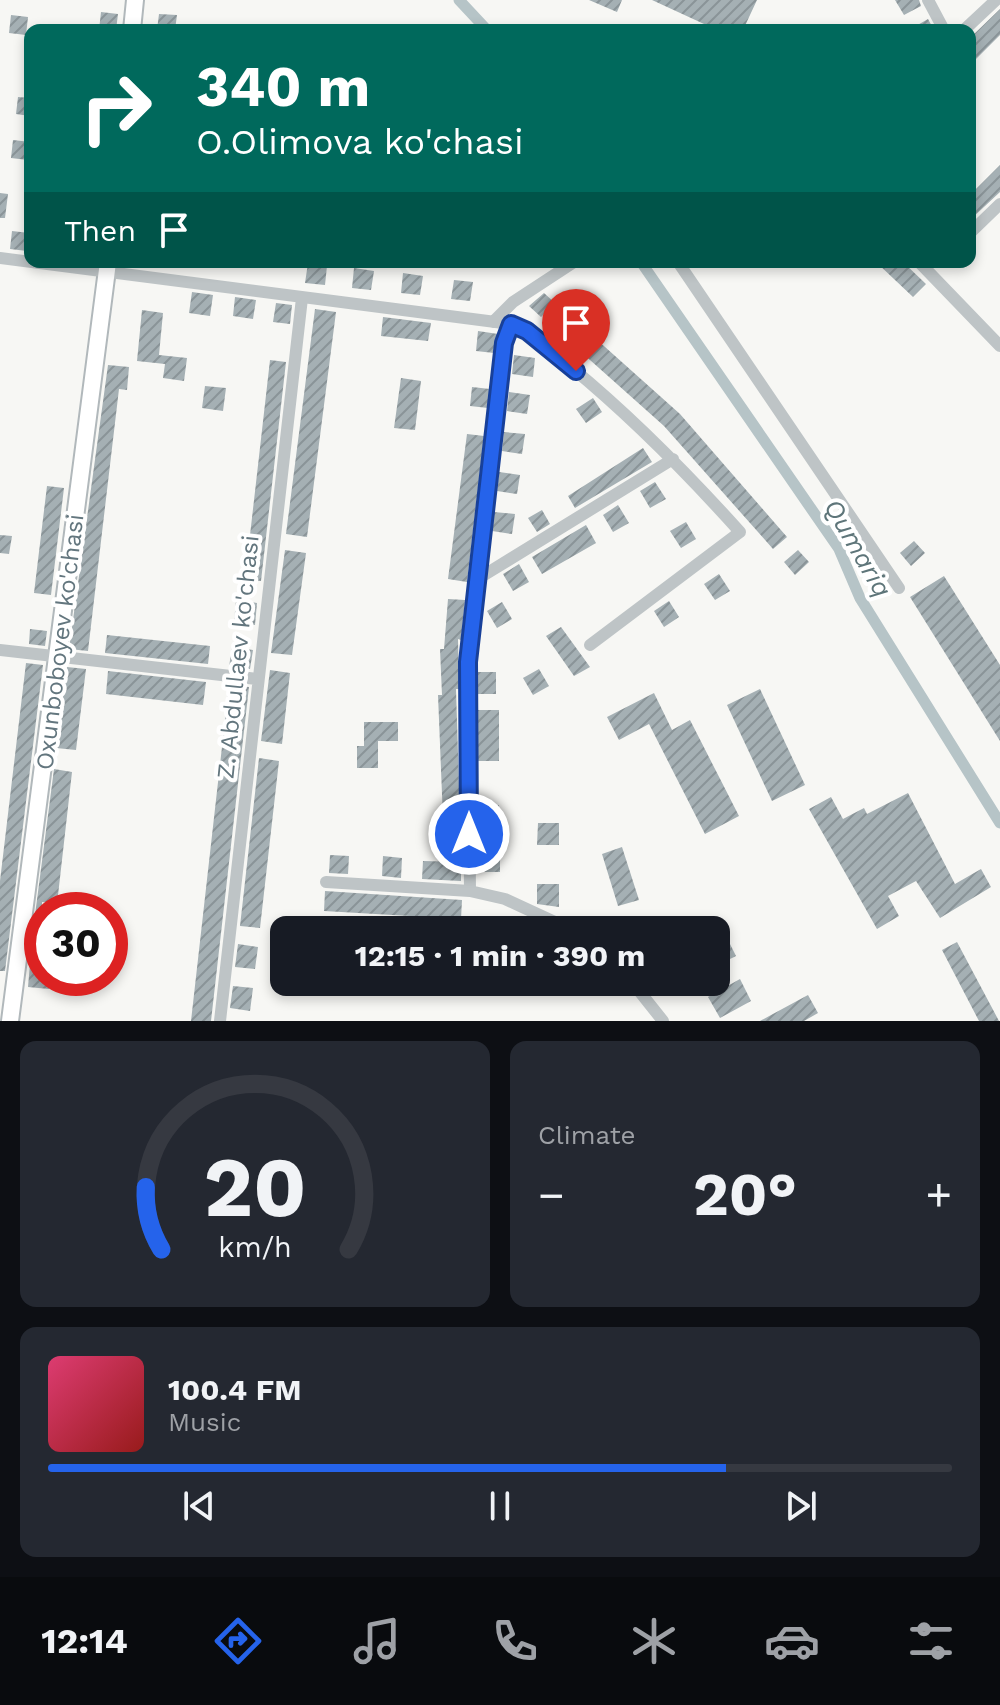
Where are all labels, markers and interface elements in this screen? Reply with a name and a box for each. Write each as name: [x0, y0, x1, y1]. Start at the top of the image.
text: 340 m: [196, 54, 370, 120]
icon: right: [64, 56, 168, 160]
text: O.Olimova ko'chasi: [196, 121, 523, 163]
icon: arrive: [152, 208, 196, 252]
text: Then: [64, 213, 136, 248]
pin: [542, 289, 610, 371]
icon: arrive: [554, 301, 598, 345]
water label: Qumariq: [818, 494, 898, 602]
street label: Oxunboboyev ko'chasi: [30, 512, 90, 772]
street label: Z. Abdullaev ko'chasi: [211, 534, 265, 780]
position arrow: [427, 792, 511, 876]
speed limit sign: 30: [24, 892, 128, 996]
text: 12:15 · 1 min · 390 m: [355, 938, 645, 973]
text: Climate: [538, 1120, 636, 1150]
text: 20: [203, 1139, 307, 1236]
text: 20°: [693, 1159, 797, 1230]
text: −: [538, 1169, 565, 1221]
text: +: [925, 1169, 952, 1221]
text: km/h: [218, 1230, 292, 1264]
text: 100.4 FM: [168, 1372, 301, 1407]
text: Music: [168, 1407, 241, 1437]
icon: previous: [177, 1484, 221, 1528]
icon: pause: [478, 1484, 522, 1528]
icon: next: [779, 1484, 823, 1528]
icon: directions: [210, 1613, 266, 1669]
icon: music: [349, 1613, 405, 1669]
icon: phone: [487, 1613, 543, 1669]
icon: climate: [626, 1613, 682, 1669]
icon: car: [764, 1613, 820, 1669]
icon: filters: [903, 1613, 959, 1669]
text: 12:14: [41, 1620, 128, 1662]

